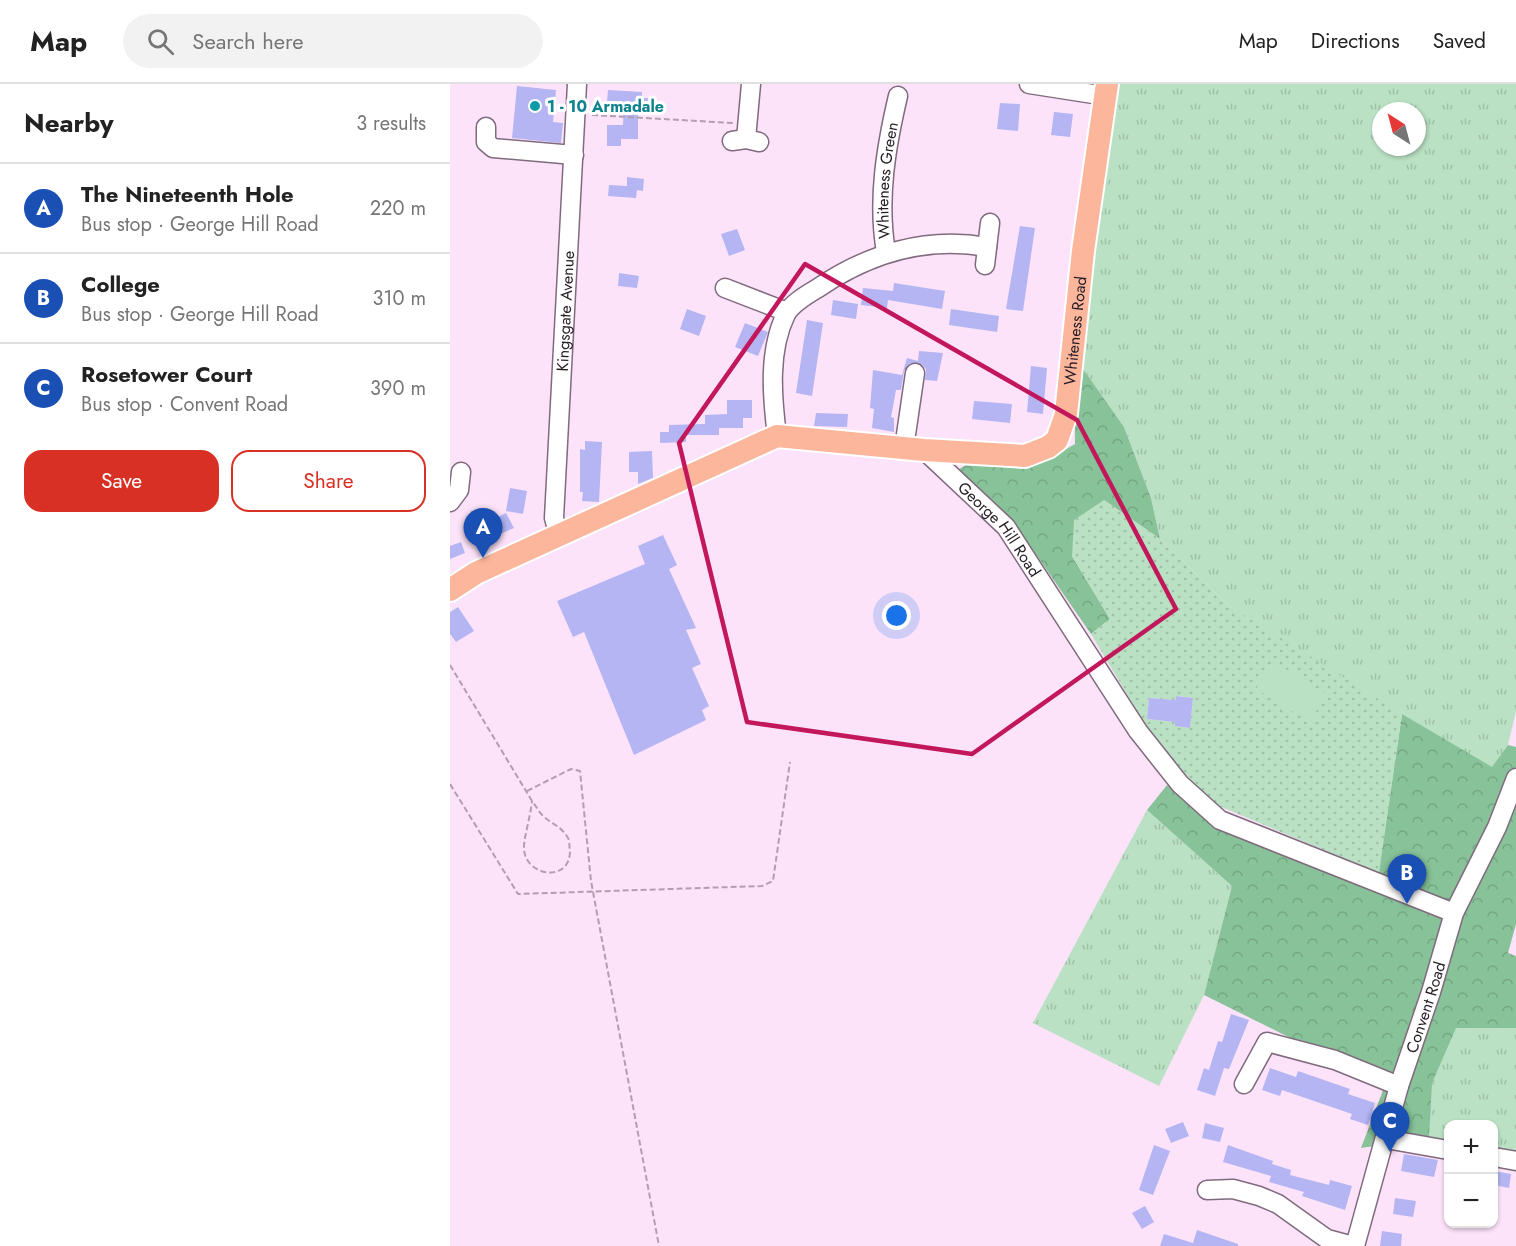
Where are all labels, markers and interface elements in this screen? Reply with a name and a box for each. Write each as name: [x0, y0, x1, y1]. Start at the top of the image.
search box: [123, 14, 543, 68]
text: Map: [30, 21, 87, 62]
icon: search: [144, 25, 177, 58]
text: Search here: [192, 25, 304, 57]
text: Map: [1239, 26, 1278, 56]
text: Directions: [1311, 26, 1400, 56]
text: Saved: [1433, 26, 1486, 56]
place label: 1 - 10 Armadale: [547, 95, 664, 118]
marker: 1 - 10 Armadale: [528, 99, 542, 113]
north arrow: [1372, 102, 1426, 156]
text: Nearby: [24, 104, 113, 142]
text: 3 results: [356, 109, 426, 138]
street label: Whiteness Green: [871, 120, 904, 240]
text: The Nineteenth Hole: [81, 178, 294, 210]
text: A: [36, 194, 51, 223]
text: 220 m: [370, 194, 426, 223]
text: Bus stop · George Hill Road: [81, 210, 319, 239]
street label: Kingsgate Avenue: [551, 250, 580, 372]
text: College: [81, 268, 160, 300]
street label: Whiteness Road: [1058, 275, 1092, 386]
text: B: [37, 284, 50, 313]
text: 310 m: [372, 284, 426, 313]
text: Bus stop · George Hill Road: [81, 300, 319, 329]
text: Rosetower Court: [81, 358, 252, 390]
text: C: [36, 374, 51, 403]
text: 390 m: [370, 374, 426, 403]
text: Bus stop · Convent Road: [81, 390, 288, 419]
button: Save: [24, 450, 219, 512]
button: Share: [231, 450, 426, 512]
street label: George Hill Road: [953, 476, 1046, 581]
pin: A: [464, 508, 502, 558]
your location: [882, 601, 911, 630]
pin: B: [1388, 854, 1426, 904]
street label: Convent Road: [1400, 959, 1451, 1056]
pin: C: [1370, 1102, 1410, 1152]
map controls: [1444, 1120, 1498, 1228]
button: +: [1444, 1120, 1498, 1174]
button: −: [1444, 1174, 1498, 1228]

